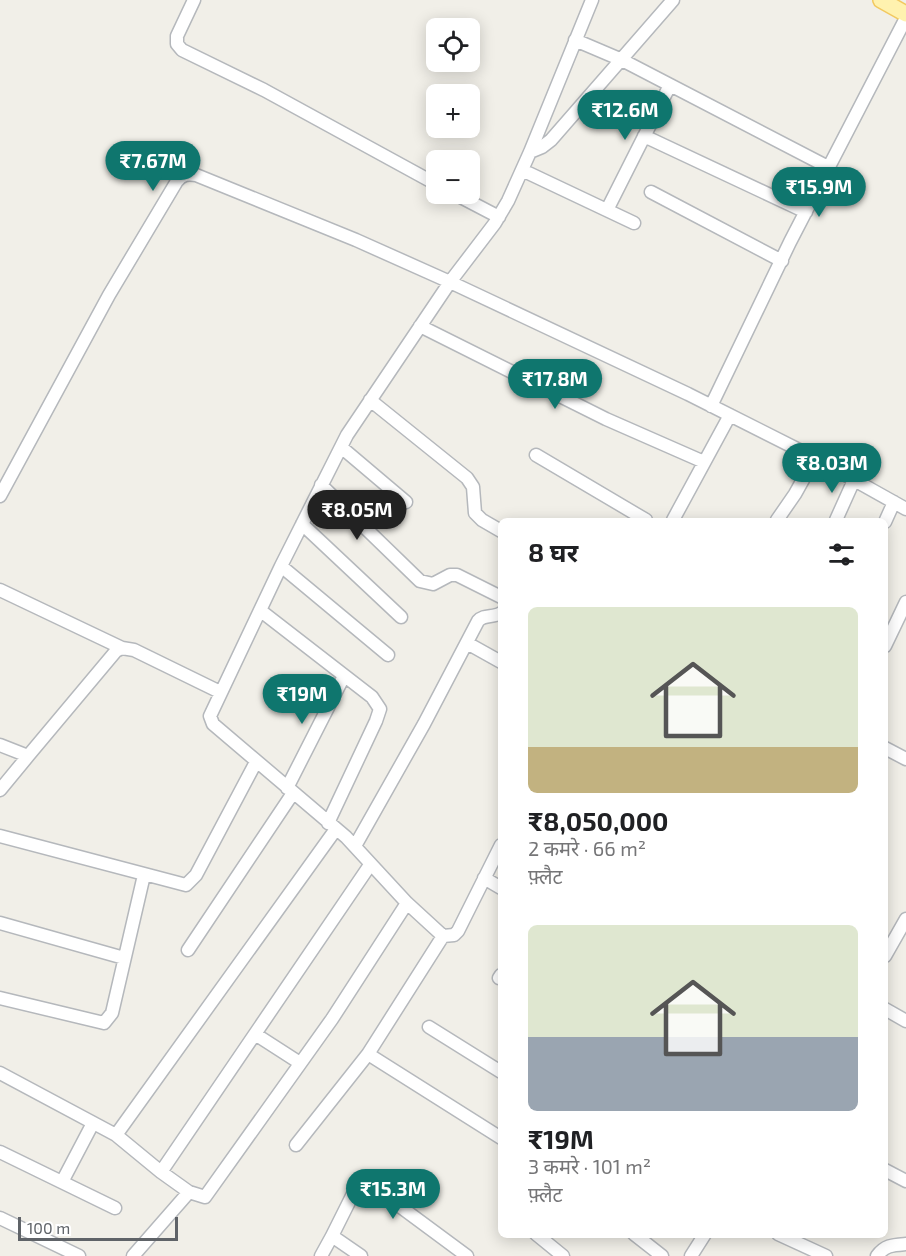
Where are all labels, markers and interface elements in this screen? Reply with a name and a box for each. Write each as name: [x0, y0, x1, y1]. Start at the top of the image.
map controls: [426, 18, 480, 204]
button: locate: [426, 18, 480, 72]
button: +: [426, 84, 480, 138]
pin: ₹12.6M: [576, 90, 674, 141]
text: ₹12.6M: [591, 97, 659, 121]
pin: ₹7.67M: [104, 141, 202, 192]
text: ₹7.67M: [119, 148, 187, 172]
button: −: [426, 150, 480, 204]
pin: ₹15.9M: [770, 167, 868, 218]
text: ₹15.9M: [786, 174, 852, 198]
pin: ₹17.8M: [506, 359, 604, 410]
text: ₹17.8M: [522, 366, 588, 390]
pin: ₹8.03M: [783, 443, 881, 494]
text: ₹8.03M: [796, 450, 868, 474]
pin: ₹8.05M: [308, 490, 406, 541]
text: ₹8.05M: [321, 497, 393, 521]
text: 8 घर: [528, 536, 578, 567]
icon: filters: [825, 538, 858, 571]
icon: home: [639, 646, 747, 754]
pin: ₹19M: [266, 674, 338, 725]
text: ₹19M: [277, 681, 327, 705]
text: ₹8,050,000: [528, 805, 669, 836]
text: 2 कमरे · 66 m²: [528, 836, 646, 860]
text: फ़्लैट: [528, 864, 563, 888]
icon: home: [639, 964, 747, 1072]
text: ₹19M: [528, 1123, 594, 1154]
text: 3 कमरे · 101 m²: [528, 1154, 651, 1178]
pin: ₹15.3M: [344, 1169, 442, 1220]
text: ₹15.3M: [360, 1176, 426, 1200]
text: फ़्लैट: [528, 1182, 563, 1206]
scale bar: [18, 1214, 178, 1242]
text: 100 m: [27, 1218, 70, 1237]

